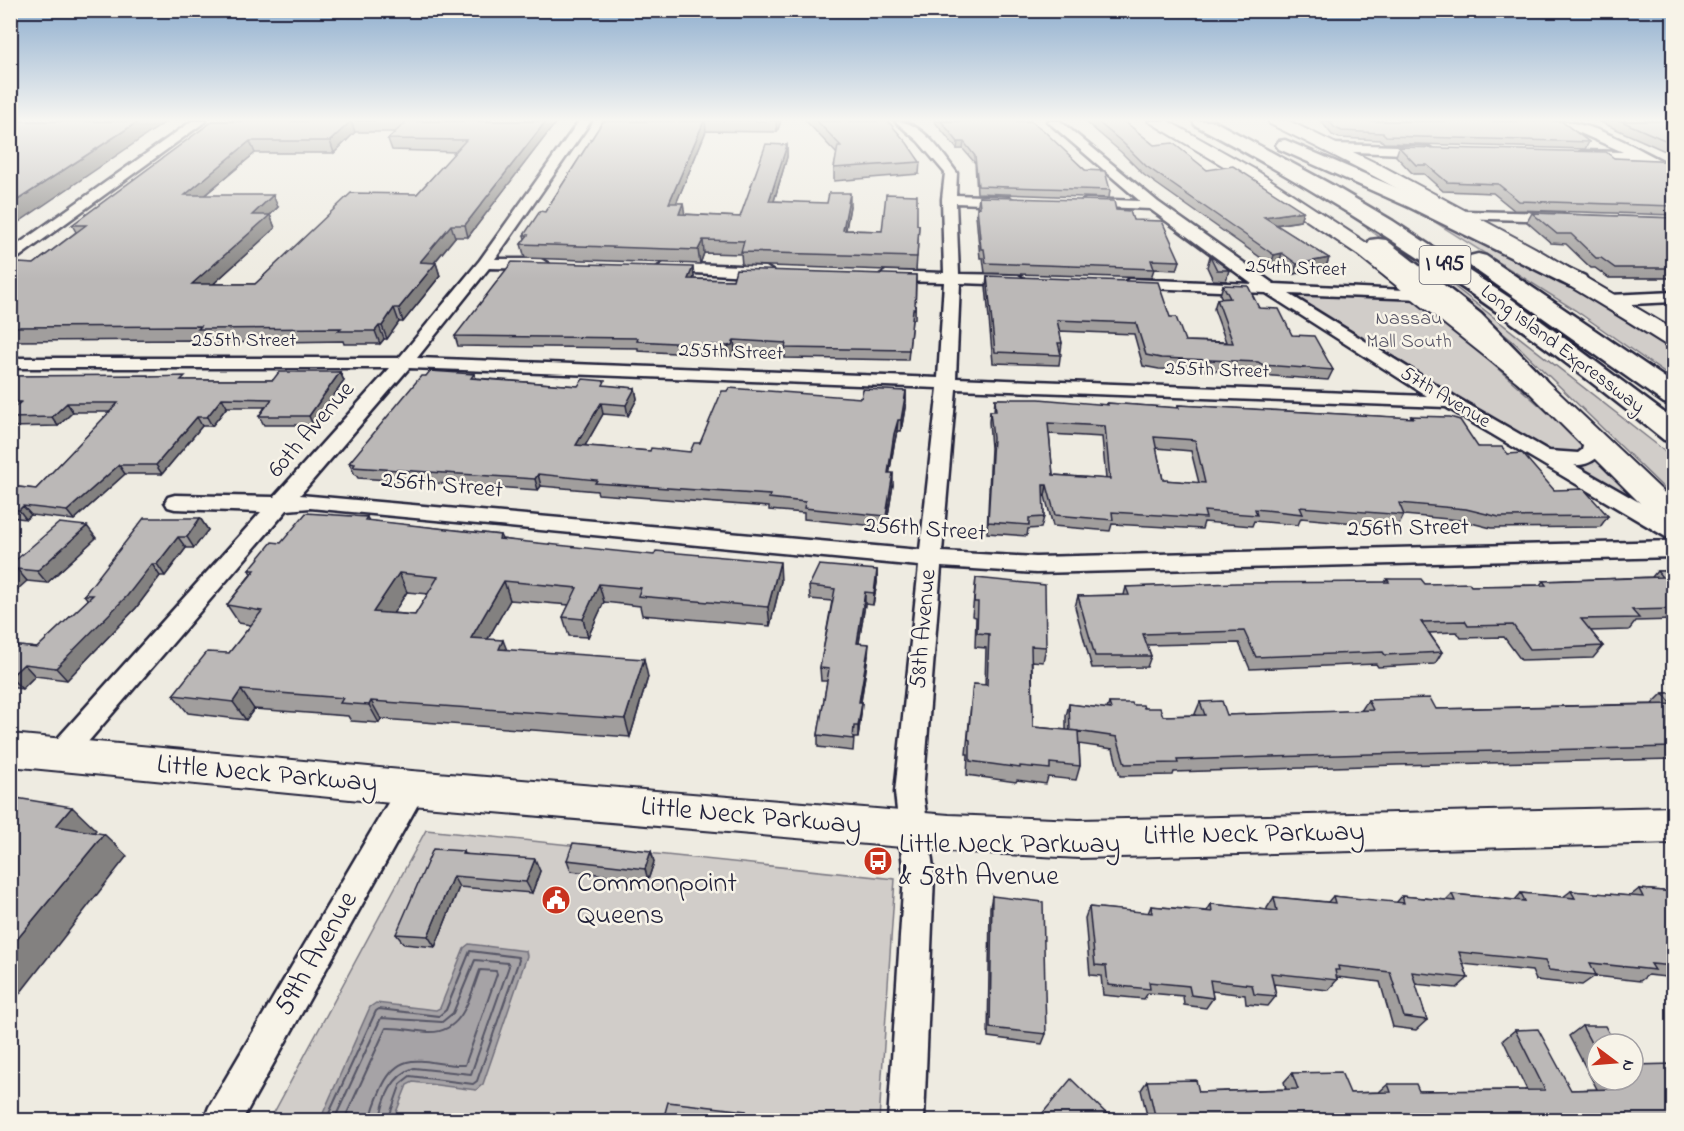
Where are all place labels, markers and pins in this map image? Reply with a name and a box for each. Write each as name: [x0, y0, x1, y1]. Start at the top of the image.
place label: Little Neck Parkway & 58th Avenue: [899, 825, 1120, 898]
bus stop icon: Little Neck Parkway & 58th Avenue: [862, 845, 894, 877]
place label: Commonpoint Queens: [577, 864, 737, 937]
public building icon: Commonpoint Queens: [540, 884, 572, 916]

